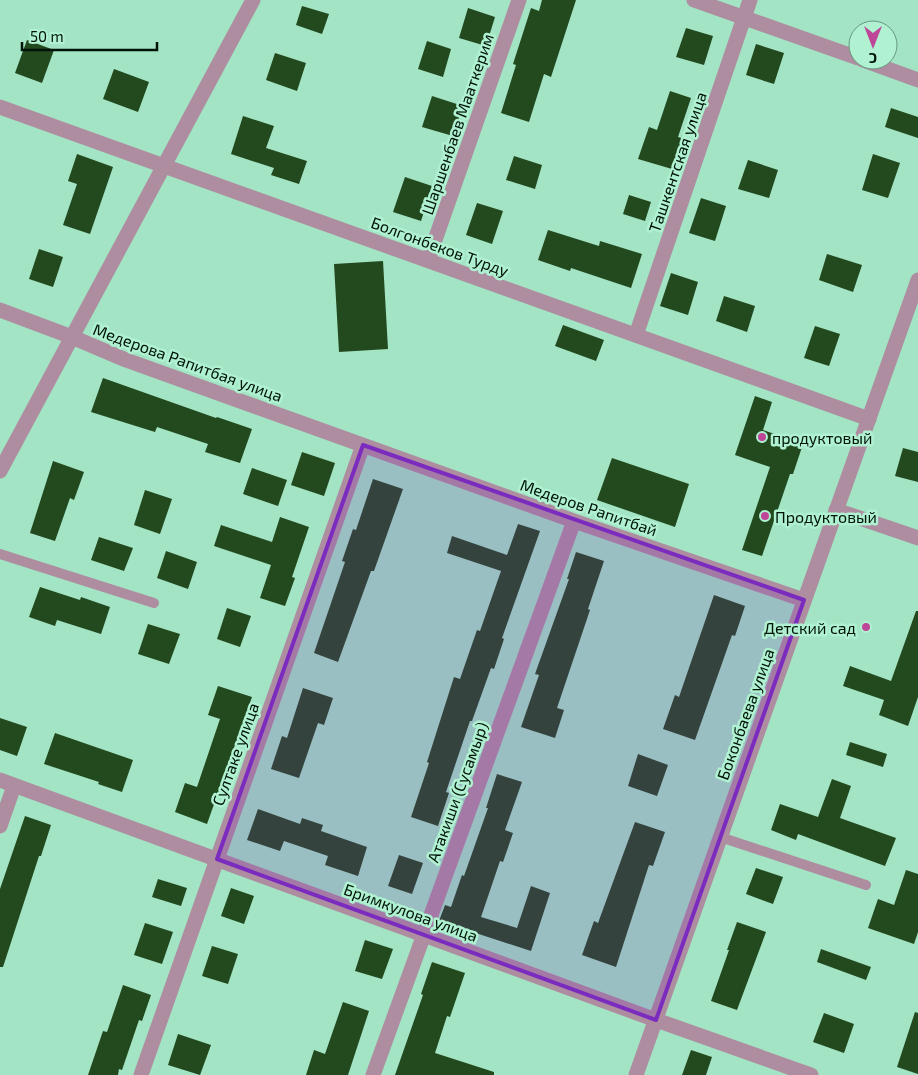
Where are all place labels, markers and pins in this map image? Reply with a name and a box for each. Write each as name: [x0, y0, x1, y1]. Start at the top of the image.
place label: продуктовый: [772, 428, 872, 448]
marker: продуктовый: [756, 431, 768, 443]
place label: Продуктовый: [775, 507, 877, 527]
marker: Продуктовый: [759, 510, 771, 522]
place label: Детский сад: [764, 618, 856, 637]
marker: Детский сад: [860, 621, 872, 633]

